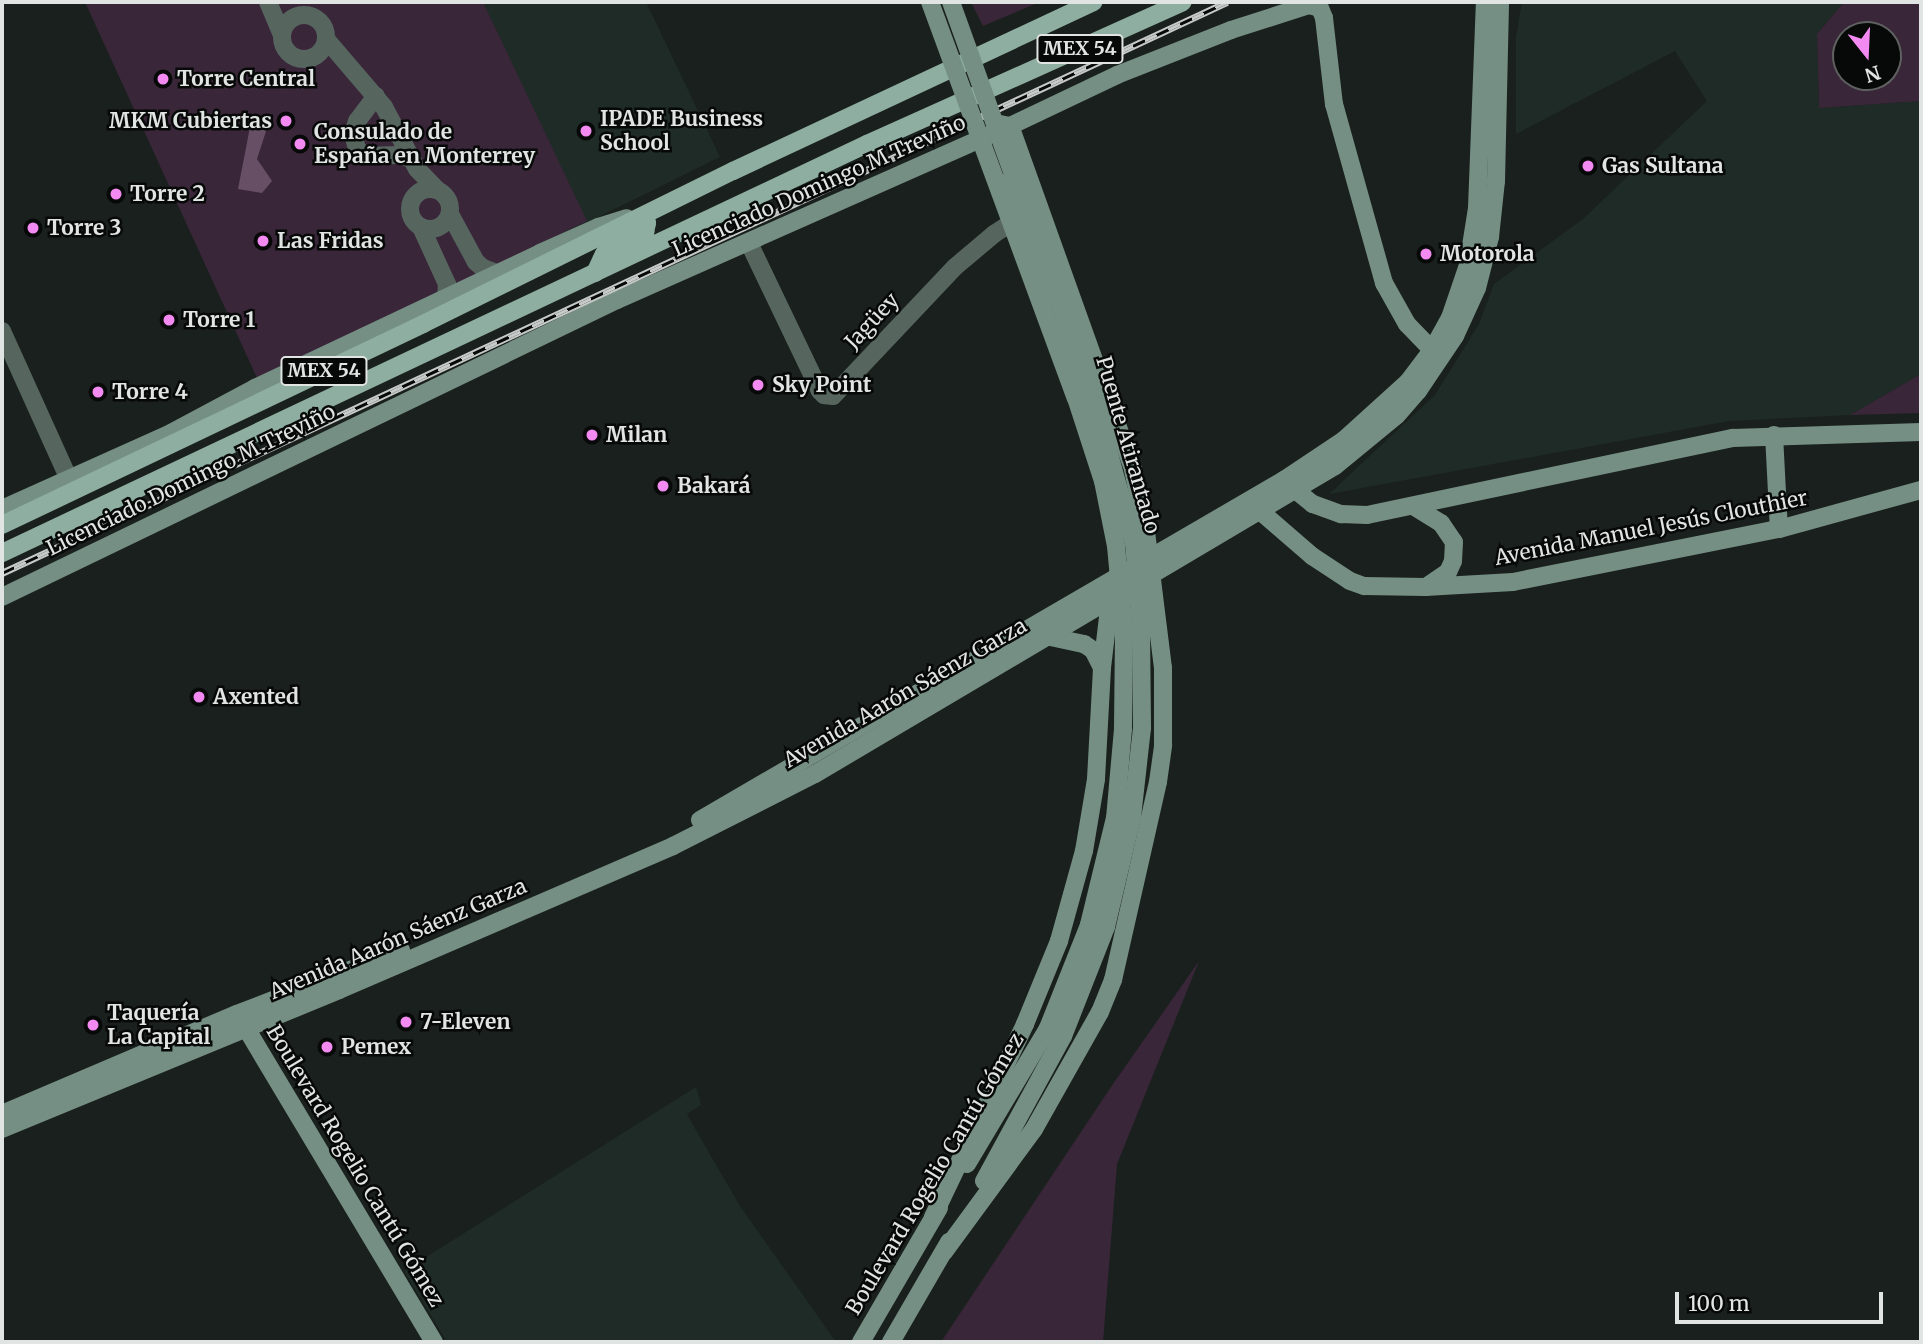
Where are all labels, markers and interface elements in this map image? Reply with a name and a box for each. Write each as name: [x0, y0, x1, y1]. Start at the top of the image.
north arrow: [1832, 21, 1902, 91]
road number: MEX 54: [1036, 34, 1124, 64]
text: N: [1862, 60, 1884, 88]
place label: Torre Central: [177, 66, 315, 92]
marker: Torre Central: [155, 71, 171, 87]
place label: IPADE Business School: [600, 106, 763, 156]
place label: MKM Cubiertas: [109, 108, 272, 134]
street label: Licenciado Domingo M Treviño: [669, 110, 969, 262]
marker: MKM Cubiertas: [278, 113, 294, 129]
place label: Consulado de España en Monterrey: [314, 119, 535, 169]
marker: IPADE Business School: [578, 123, 594, 139]
marker: Consulado de España en Monterrey: [292, 136, 308, 152]
place label: Gas Sultana: [1602, 153, 1723, 179]
marker: Gas Sultana: [1580, 158, 1596, 174]
place label: Torre 2: [130, 181, 205, 207]
marker: Torre 2: [108, 186, 124, 202]
place label: Torre 3: [47, 215, 121, 241]
marker: Torre 3: [25, 220, 41, 236]
place label: Las Fridas: [277, 228, 384, 254]
marker: Las Fridas: [255, 233, 271, 249]
place label: Motorola: [1440, 241, 1535, 267]
marker: Motorola: [1418, 246, 1434, 262]
street label: Jagüey: [840, 288, 904, 354]
place label: Torre 1: [183, 307, 255, 333]
marker: Torre 1: [161, 312, 177, 328]
street label: Puente Atirantado: [1091, 353, 1165, 537]
road number: MEX 54: [280, 356, 368, 386]
place label: Sky Point: [772, 372, 871, 398]
marker: Sky Point: [750, 377, 766, 393]
place label: Torre 4: [112, 379, 188, 405]
marker: Torre 4: [90, 384, 106, 400]
street label: Licenciado Domingo M Treviño: [42, 399, 340, 561]
place label: Milan: [606, 422, 667, 448]
marker: Milan: [584, 427, 600, 443]
place label: Bakará: [677, 473, 750, 499]
marker: Bakará: [655, 478, 671, 494]
street label: Avenida Manuel Jesús Clouthier: [1492, 485, 1810, 571]
street label: Avenida Aarón Sáenz Garza: [779, 613, 1031, 773]
place label: Axented: [213, 684, 299, 710]
marker: Axented: [191, 689, 207, 705]
street label: Avenida Aarón Sáenz Garza: [266, 873, 530, 1005]
place label: Taquería La Capital: [107, 1000, 210, 1050]
place label: 7-Eleven: [420, 1009, 510, 1035]
marker: 7-Eleven: [398, 1014, 414, 1030]
marker: Taquería La Capital: [85, 1017, 101, 1033]
street label: Boulevard Rogelio Cantú Gómez: [261, 1021, 449, 1311]
street label: Boulevard Rogelio Cantú Gómez: [841, 1029, 1029, 1319]
place label: Pemex: [341, 1034, 411, 1060]
marker: Pemex: [319, 1039, 335, 1055]
scale bar: [1678, 1278, 1886, 1322]
text: 100 m: [1688, 1290, 1750, 1317]

